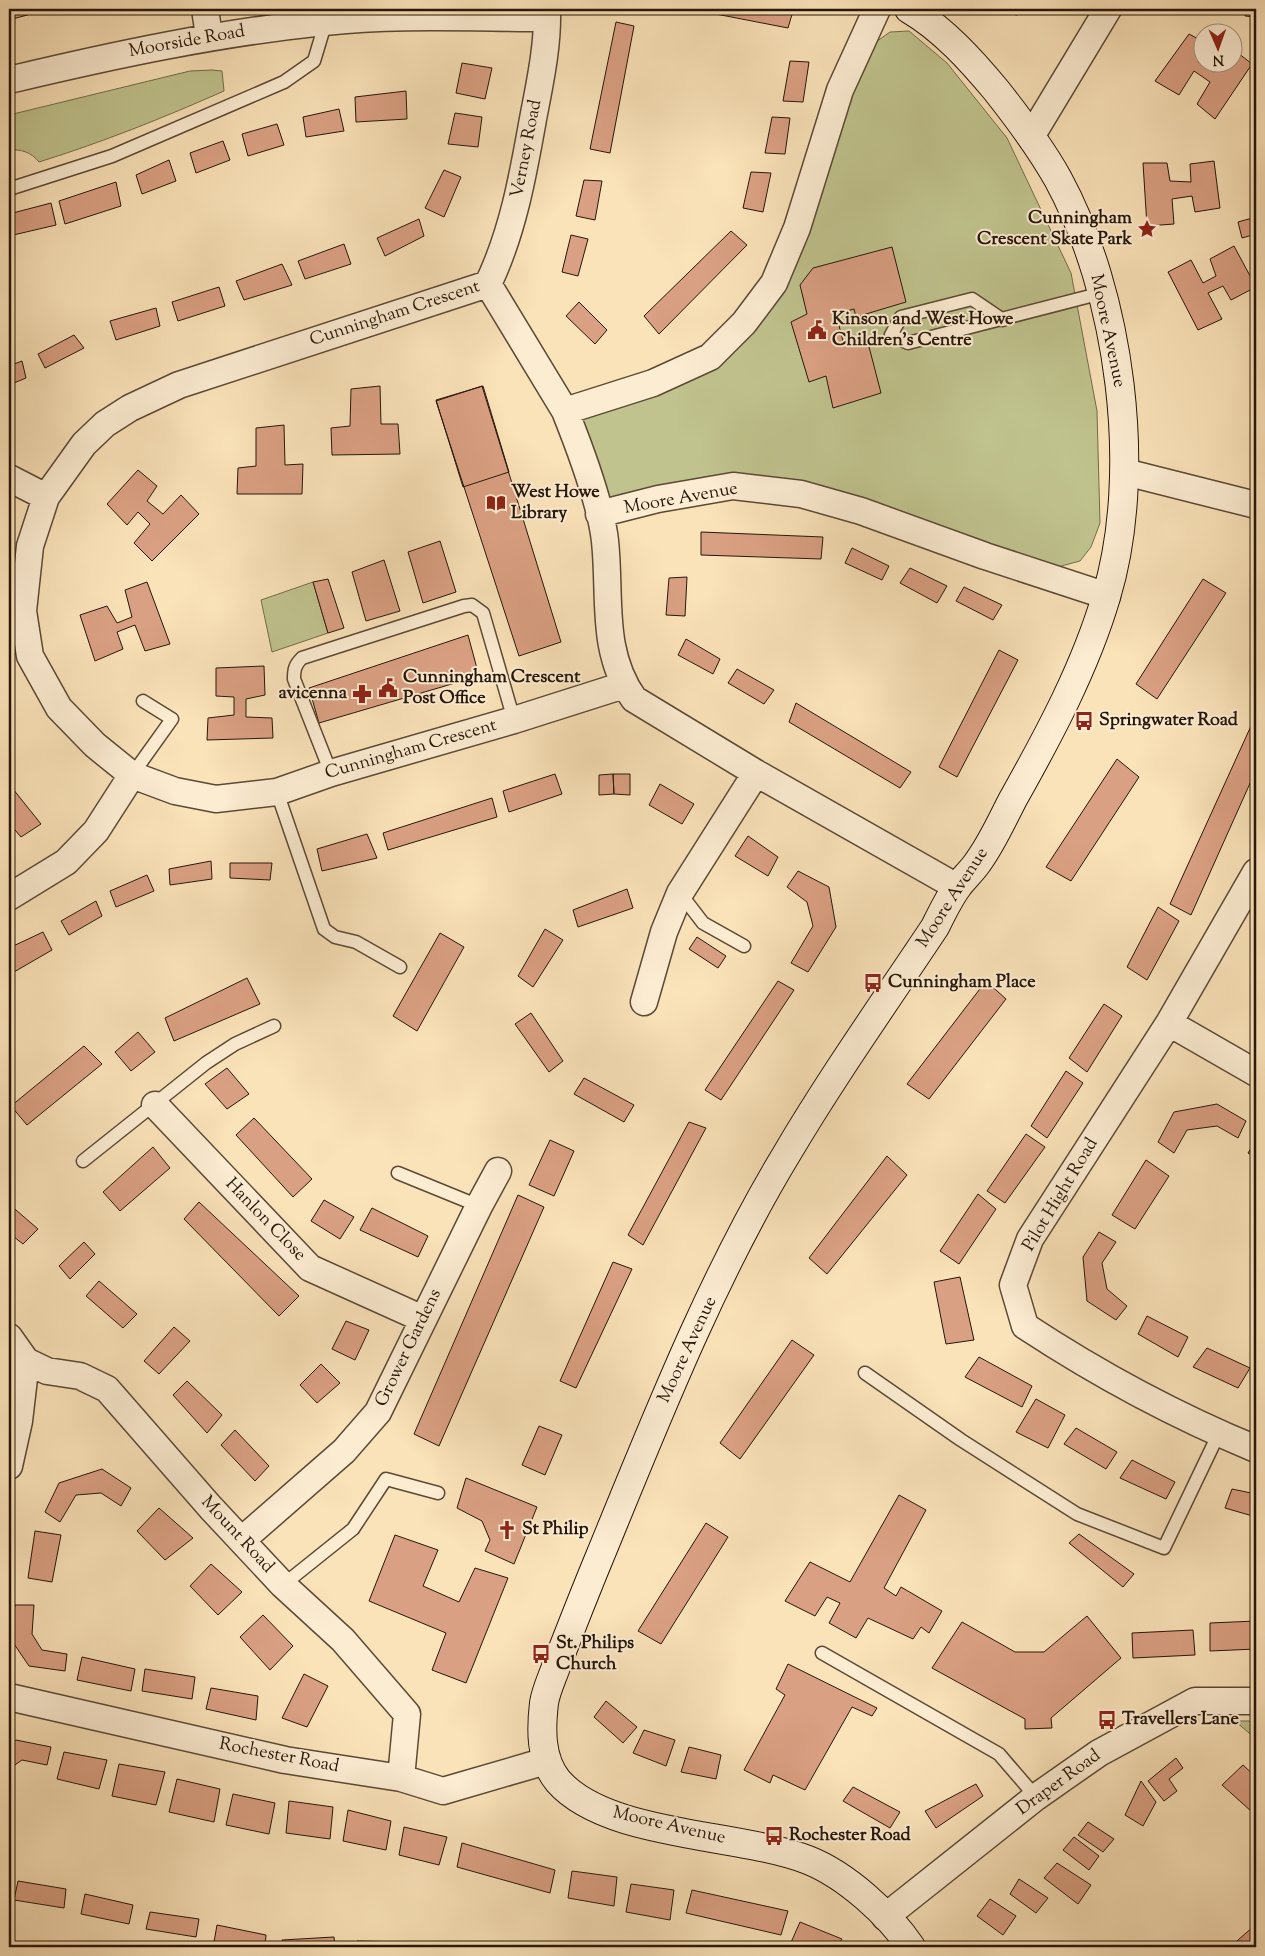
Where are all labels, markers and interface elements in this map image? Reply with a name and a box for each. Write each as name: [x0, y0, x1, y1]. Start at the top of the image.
street label: Moorside Road: [127, 19, 247, 65]
north arrow: [1192, 22, 1242, 72]
text: N: [1212, 49, 1224, 69]
street label: Verney Road: [505, 98, 549, 200]
place label: Cunningham Crescent Skate Park: [977, 206, 1132, 253]
place icon: Cunningham Crescent Skate Park: [1136, 218, 1158, 240]
street label: Moore Avenue: [1082, 272, 1132, 390]
street label: Cunningham Crescent: [307, 274, 483, 354]
place label: Kinson and West Howe Children's Centre: [832, 307, 1014, 354]
public building icon: Kinson and West Howe Children's Centre: [806, 319, 828, 341]
street label: Moore Avenue: [622, 476, 740, 522]
place label: West Howe Library: [511, 480, 600, 527]
library icon: West Howe Library: [485, 492, 507, 514]
place label: Cunningham Crescent Post Office: [403, 665, 581, 712]
public building icon: Cunningham Crescent Post Office: [377, 677, 399, 699]
place label: avicenna: [278, 681, 348, 707]
pharmacy icon: avicenna: [351, 683, 373, 705]
place label: Springwater Road: [1099, 708, 1239, 734]
bus stop icon: Springwater Road: [1073, 710, 1095, 732]
street label: Cunningham Crescent: [322, 713, 500, 787]
street label: Moore Avenue: [911, 843, 995, 953]
place label: Cunningham Place: [888, 970, 1036, 996]
bus stop icon: Cunningham Place: [862, 972, 884, 994]
street label: Pilot Hight Road: [1017, 1133, 1105, 1257]
street label: Hanlon Close: [218, 1172, 312, 1268]
street label: Grower Gardens: [369, 1285, 449, 1411]
street label: Moore Avenue: [652, 1292, 724, 1408]
street label: Mount Road: [194, 1491, 280, 1579]
place label: St Philip: [522, 1517, 589, 1543]
church icon: St Philip: [496, 1519, 518, 1541]
place label: St. Philips Church: [556, 1631, 634, 1678]
bus stop icon: St. Philips Church: [530, 1643, 552, 1665]
place label: Travellers Lane: [1122, 1707, 1240, 1733]
bus stop icon: Travellers Lane: [1096, 1709, 1118, 1731]
street label: Rochester Road: [217, 1732, 341, 1780]
street label: Draper Road: [1011, 1744, 1107, 1822]
street label: Moore Avenue: [610, 1800, 728, 1852]
place label: Rochester Road: [789, 1823, 912, 1849]
bus stop icon: Rochester Road: [763, 1825, 785, 1847]

